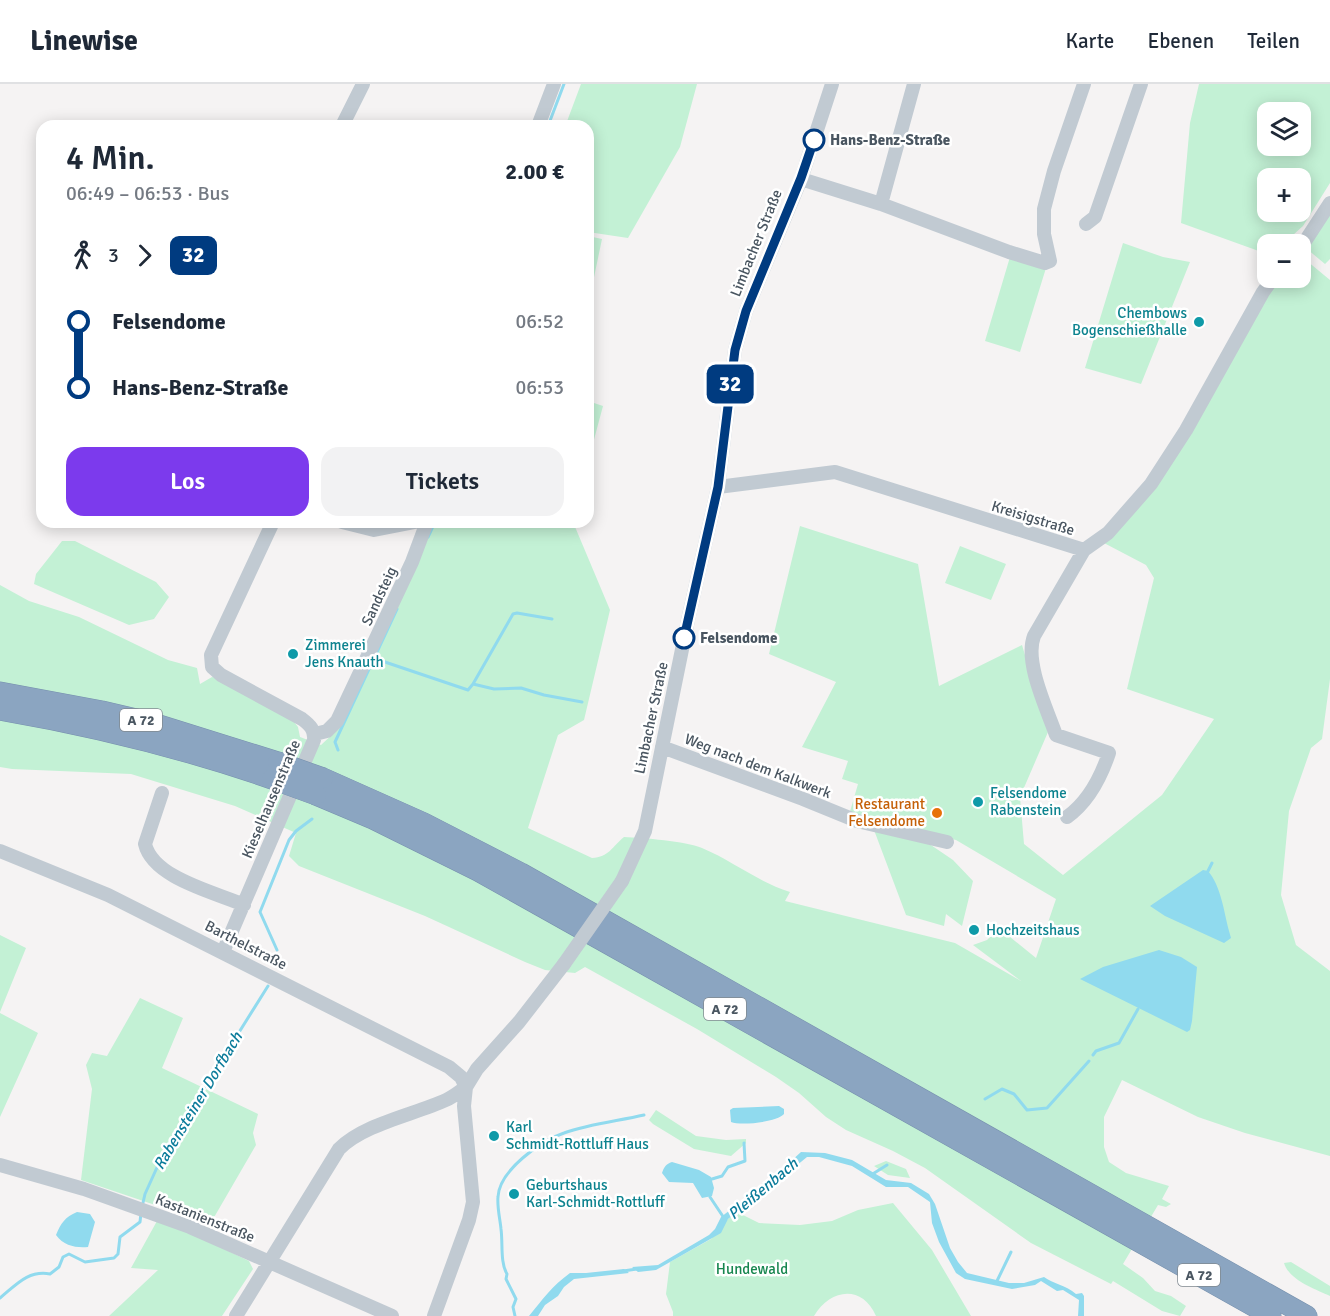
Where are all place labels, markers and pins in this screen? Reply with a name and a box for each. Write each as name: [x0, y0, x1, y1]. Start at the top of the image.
marker: Hans-Benz-Straße: [803, 129, 825, 151]
place label: Hans-Benz-Straße: [830, 131, 950, 149]
place label: Chembows Bogenschießhalle: [1072, 304, 1187, 339]
marker: Chembows Bogenschießhalle: [1192, 315, 1206, 329]
marker: Felsendome: [673, 627, 695, 649]
place label: Felsendome: [700, 629, 777, 647]
place label: Zimmerei Jens Knauth: [305, 636, 384, 671]
marker: Zimmerei Jens Knauth: [286, 647, 300, 661]
place label: Felsendome Rabenstein: [990, 784, 1067, 819]
place label: Restaurant Felsendome: [848, 795, 925, 830]
marker: Felsendome Rabenstein: [971, 795, 985, 809]
marker: Restaurant Felsendome: [930, 806, 944, 820]
place label: Hochzeitshaus: [986, 921, 1080, 939]
marker: Hochzeitshaus: [967, 923, 981, 937]
place label: Karl Schmidt-Rottluff Haus: [506, 1118, 649, 1153]
marker: Karl Schmidt-Rottluff Haus: [487, 1129, 501, 1143]
place label: Geburtshaus Karl-Schmidt-Rottluff: [526, 1176, 666, 1211]
marker: Geburtshaus Karl-Schmidt-Rottluff: [507, 1187, 521, 1201]

